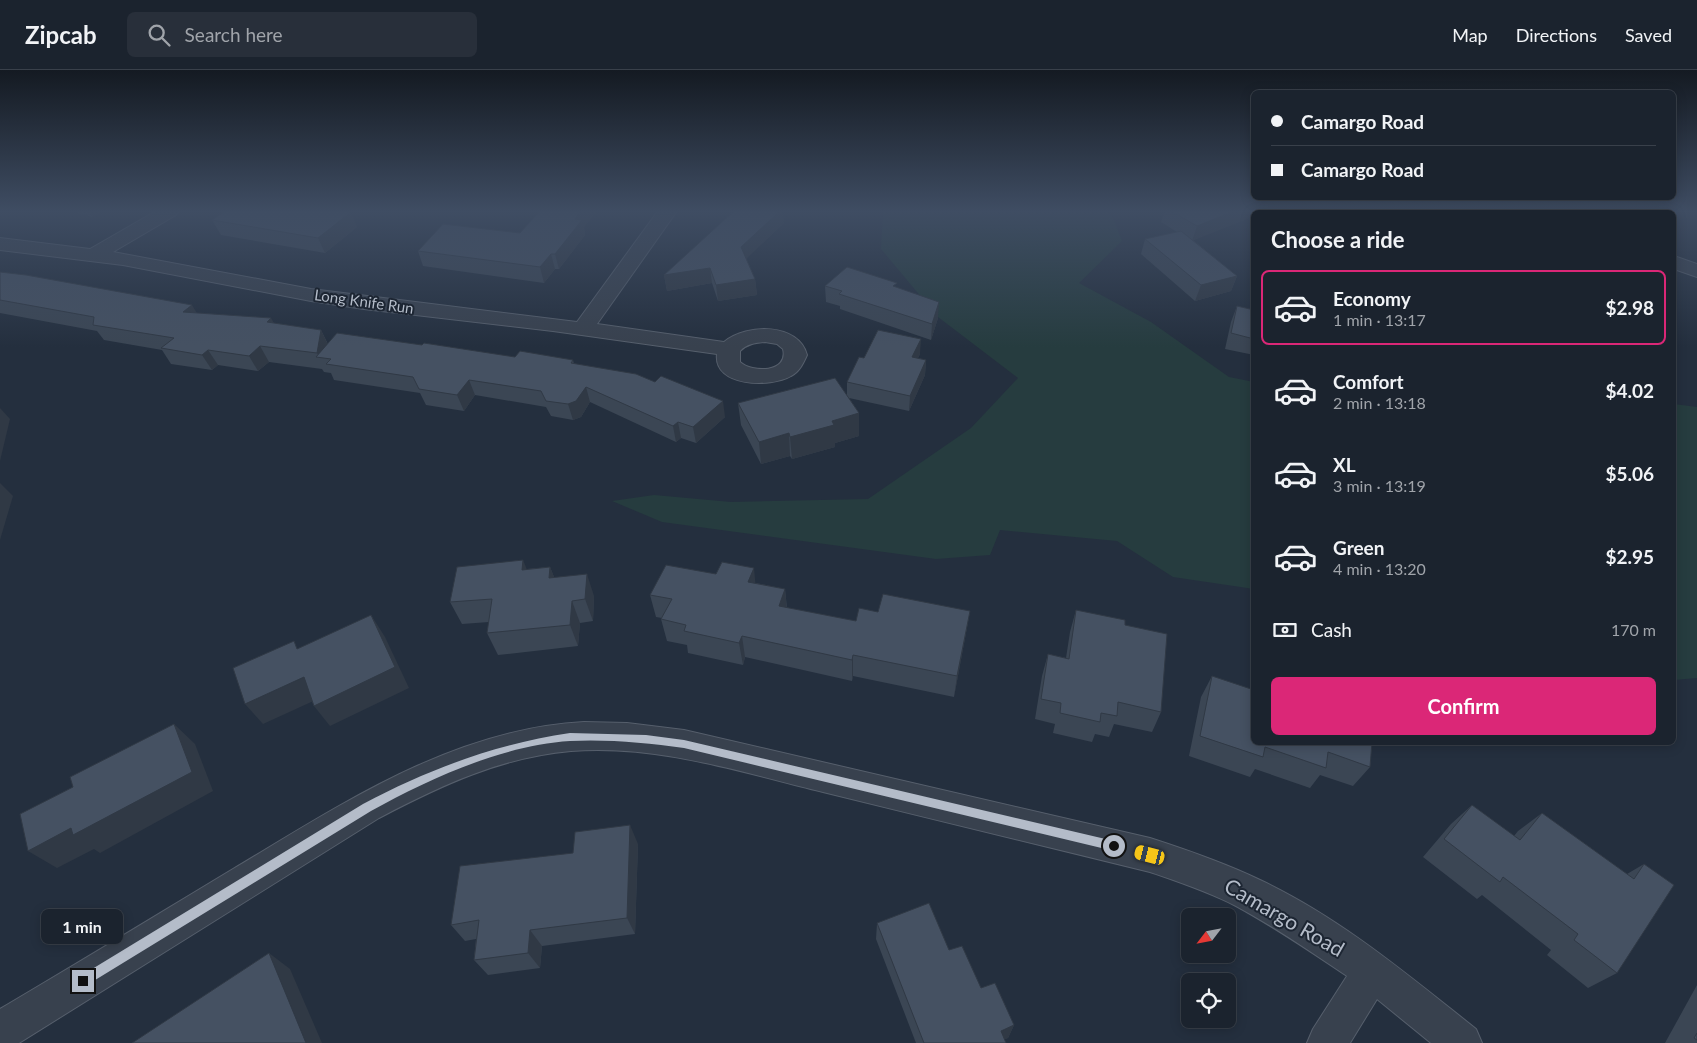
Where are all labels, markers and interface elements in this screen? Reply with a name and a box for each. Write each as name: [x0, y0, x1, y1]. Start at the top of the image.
search box: [127, 12, 477, 57]
text: Zipcab: [25, 20, 97, 49]
icon: search: [145, 21, 173, 49]
text: Search here: [185, 23, 283, 46]
text: Map: [1452, 24, 1488, 46]
text: Directions: [1516, 24, 1597, 46]
text: Saved: [1625, 24, 1672, 46]
text: Camargo Road: [1301, 110, 1424, 133]
text: Camargo Road: [1301, 158, 1424, 181]
text: Choose a ride: [1271, 226, 1405, 253]
street label: Long Knife Run: [313, 285, 415, 317]
icon: car: [1273, 285, 1318, 330]
text: Economy: [1333, 287, 1411, 310]
text: $2.98: [1605, 296, 1654, 319]
text: 1 min · 13:17: [1333, 310, 1426, 329]
icon: car: [1273, 368, 1318, 413]
text: Comfort: [1333, 370, 1404, 393]
text: $4.02: [1605, 379, 1654, 402]
text: 2 min · 13:18: [1333, 393, 1426, 412]
icon: car: [1273, 451, 1318, 496]
text: XL: [1333, 453, 1356, 476]
text: $5.06: [1605, 462, 1654, 485]
text: 3 min · 13:19: [1333, 476, 1426, 495]
icon: car: [1273, 534, 1318, 579]
text: Green: [1333, 536, 1384, 559]
text: $2.95: [1605, 545, 1654, 568]
text: 4 min · 13:20: [1333, 559, 1426, 578]
icon: cash: [1271, 616, 1299, 644]
text: Cash: [1311, 618, 1352, 641]
text: 170 m: [1611, 620, 1656, 639]
button: Confirm: [1271, 677, 1656, 735]
route start: [1103, 835, 1125, 857]
car: [1133, 844, 1166, 866]
street label: Camargo Road: [1220, 872, 1349, 961]
callout: 1 min: [42, 908, 124, 944]
north arrow: [1181, 908, 1236, 962]
map controls: [1181, 908, 1236, 1028]
text: 1 min: [62, 917, 102, 936]
route end: [72, 970, 94, 992]
button: locate: [1181, 973, 1236, 1028]

